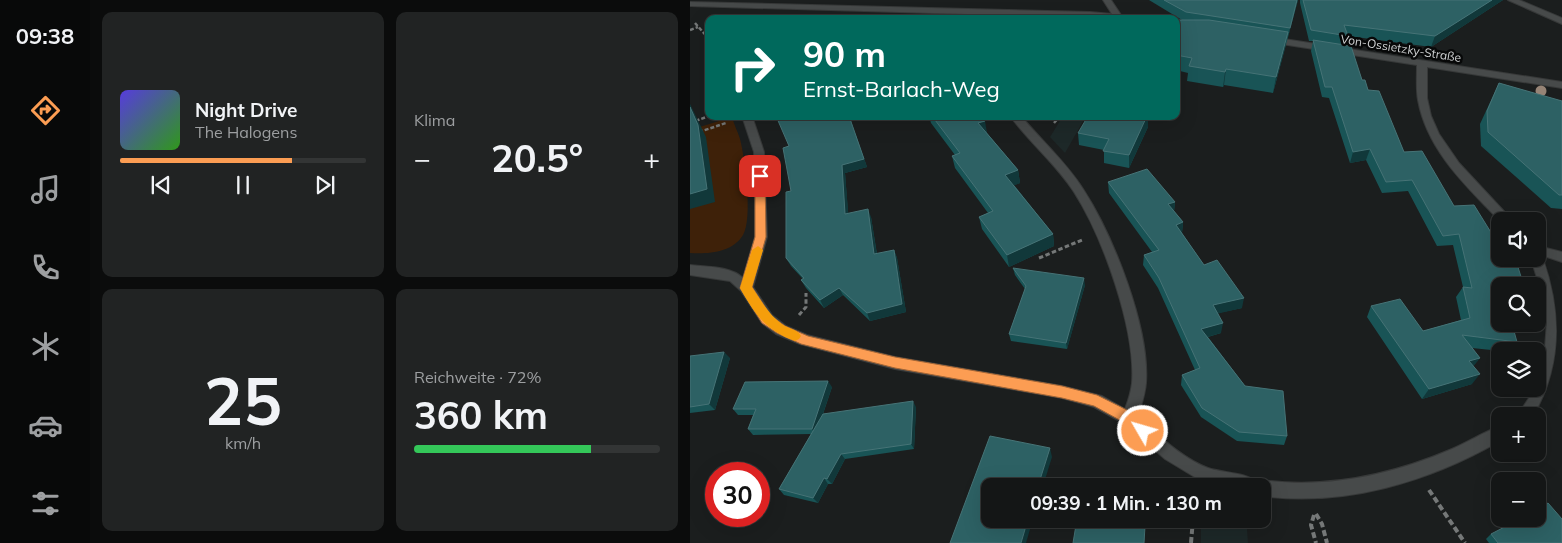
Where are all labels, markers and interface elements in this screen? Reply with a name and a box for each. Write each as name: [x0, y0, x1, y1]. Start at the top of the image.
text: 09:38: [16, 22, 74, 50]
street label: Von-Ossietzky-Straße: [1340, 31, 1462, 65]
text: 90 m: [803, 32, 886, 76]
icon: right: [720, 35, 785, 100]
text: Ernst-Barlach-Weg: [803, 75, 1000, 103]
icon: directions: [28, 93, 63, 128]
text: Night Drive: [195, 98, 297, 122]
text: Klima: [414, 110, 455, 130]
text: The Halogens: [195, 122, 297, 142]
text: 20.5°: [491, 134, 583, 182]
text: −: [414, 141, 431, 176]
text: +: [643, 141, 660, 176]
pin: [739, 155, 781, 197]
icon: arrive: [746, 162, 774, 190]
icon: previous: [147, 171, 175, 199]
icon: pause: [229, 171, 257, 199]
icon: next: [311, 171, 339, 199]
icon: music: [28, 172, 63, 207]
map controls: [1491, 212, 1546, 527]
button: sound: [1491, 212, 1546, 267]
icon: phone: [28, 250, 63, 285]
button: search: [1491, 277, 1546, 332]
icon: climate: [28, 329, 63, 364]
button: layers: [1491, 342, 1546, 397]
text: 25: [204, 360, 282, 441]
text: Reichweite · 72%: [414, 367, 541, 387]
text: 360 km: [414, 391, 548, 439]
position arrow: [1116, 404, 1168, 456]
button: +: [1491, 407, 1546, 462]
icon: car: [28, 408, 63, 443]
text: km/h: [225, 433, 261, 453]
speed limit sign: 30: [705, 462, 770, 527]
button: −: [1491, 472, 1546, 527]
icon: filters: [28, 486, 63, 521]
text: 09:39 · 1 Min. · 130 m: [1030, 491, 1222, 515]

